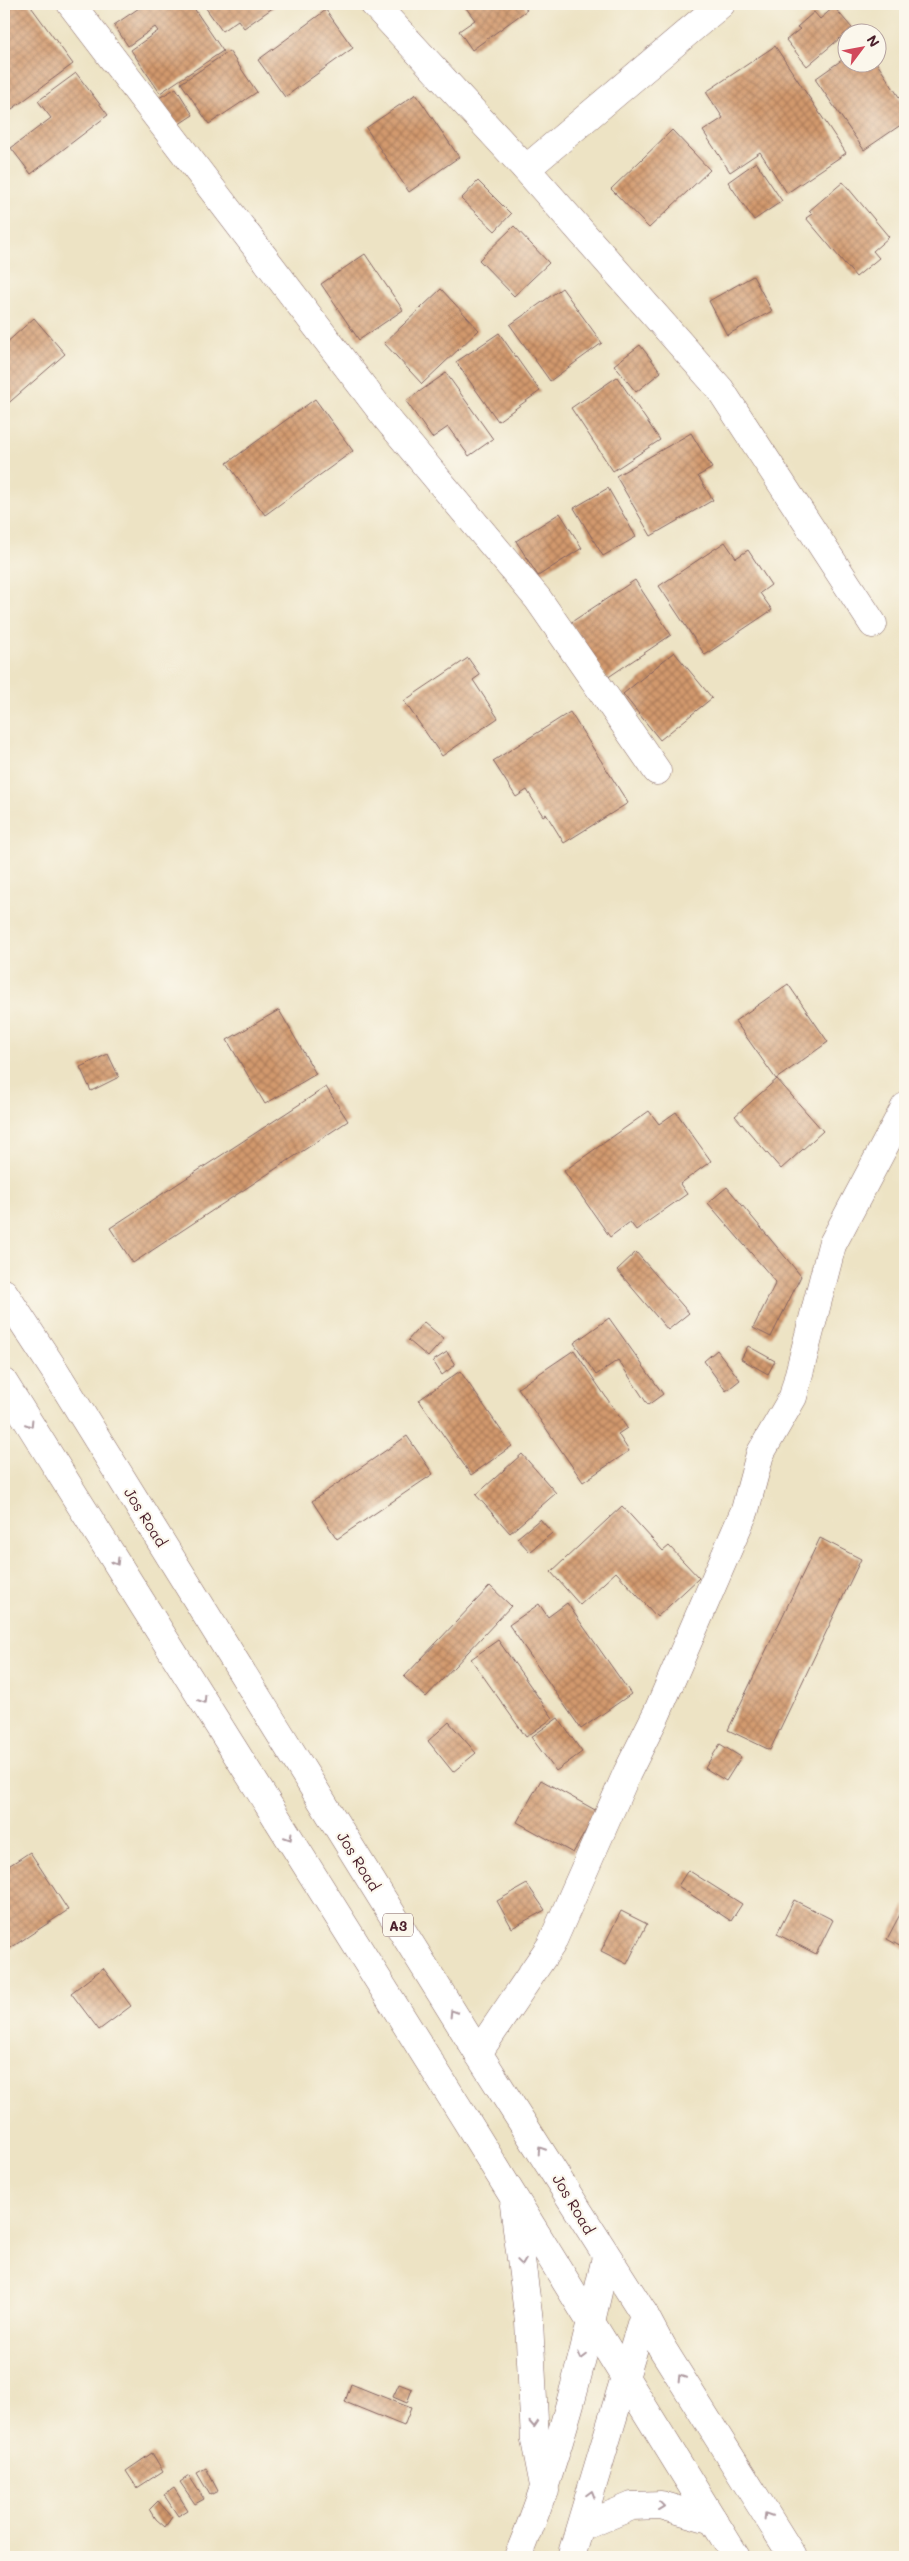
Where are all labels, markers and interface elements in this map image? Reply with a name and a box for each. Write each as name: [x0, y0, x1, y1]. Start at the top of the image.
north arrow: [836, 22, 886, 72]
text: N: [863, 31, 884, 50]
one-way arrow: [24, 1419, 33, 1428]
street label: Jos Road: [120, 1483, 172, 1551]
one-way arrow: [110, 1557, 120, 1566]
one-way arrow: [196, 1694, 206, 1703]
street label: Jos Road: [333, 1827, 385, 1895]
one-way arrow: [283, 1832, 292, 1841]
road number: A3: [383, 1914, 413, 1936]
one-way arrow: [450, 2010, 460, 2019]
one-way arrow: [538, 2147, 547, 2156]
street label: Jos Road: [548, 2170, 600, 2238]
one-way arrow: [516, 2258, 527, 2266]
one-way arrow: [578, 2351, 588, 2359]
one-way arrow: [678, 2374, 687, 2384]
one-way arrow: [529, 2420, 539, 2428]
one-way arrow: [586, 2491, 596, 2499]
one-way arrow: [656, 2501, 665, 2511]
one-way arrow: [764, 2512, 773, 2521]

